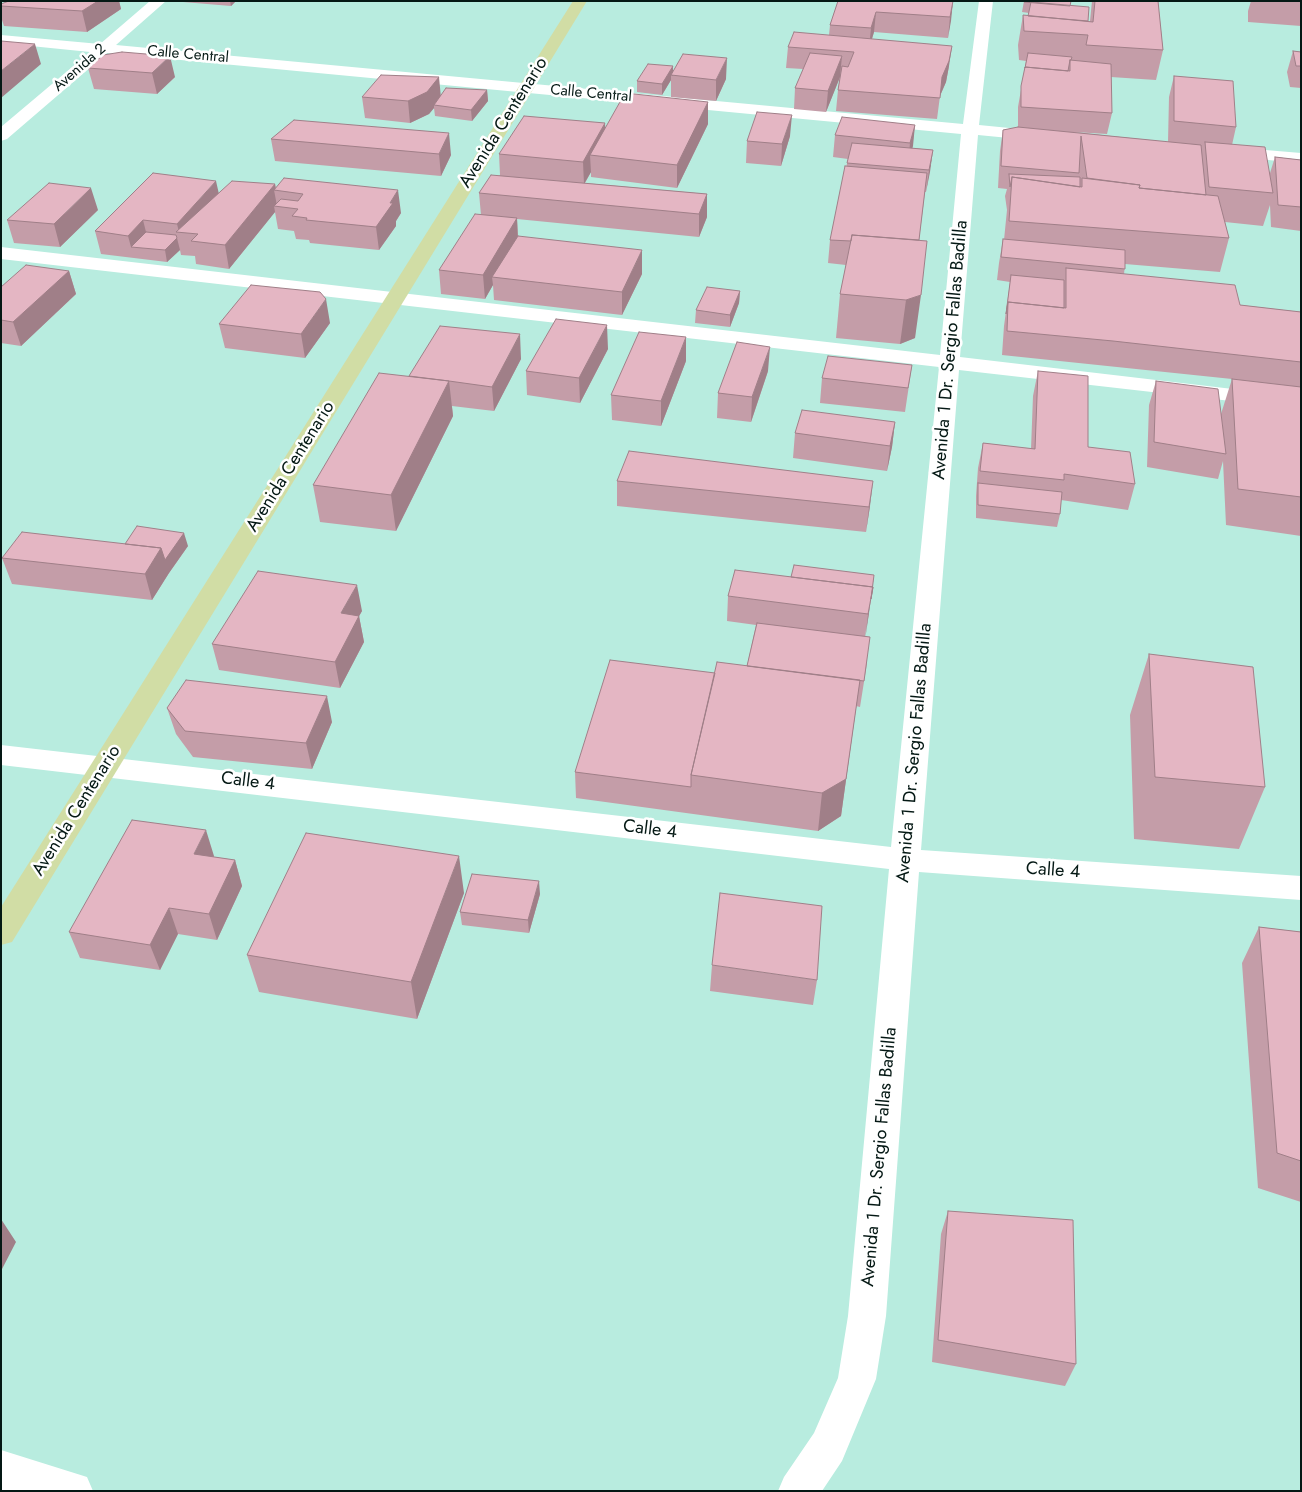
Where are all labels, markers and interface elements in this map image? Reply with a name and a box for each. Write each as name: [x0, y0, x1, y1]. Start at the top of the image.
street label: Avenida 2: [50, 40, 110, 96]
street label: Calle Central: [146, 42, 230, 68]
street label: Avenida Centenario: [455, 54, 553, 192]
street label: Calle Central: [549, 81, 633, 107]
street label: Avenida 1 Dr. Sergio Fallas Badilla: [929, 219, 973, 481]
street label: Avenida Centenario: [242, 398, 340, 536]
street label: Avenida 1 Dr. Sergio Fallas Badilla: [893, 622, 937, 884]
street label: Avenida Centenario: [28, 742, 126, 880]
street label: Calle 4: [220, 768, 276, 796]
street label: Calle 4: [622, 816, 678, 844]
street label: Calle 4: [1025, 858, 1081, 884]
street label: Avenida 1 Dr. Sergio Fallas Badilla: [858, 1026, 902, 1288]

